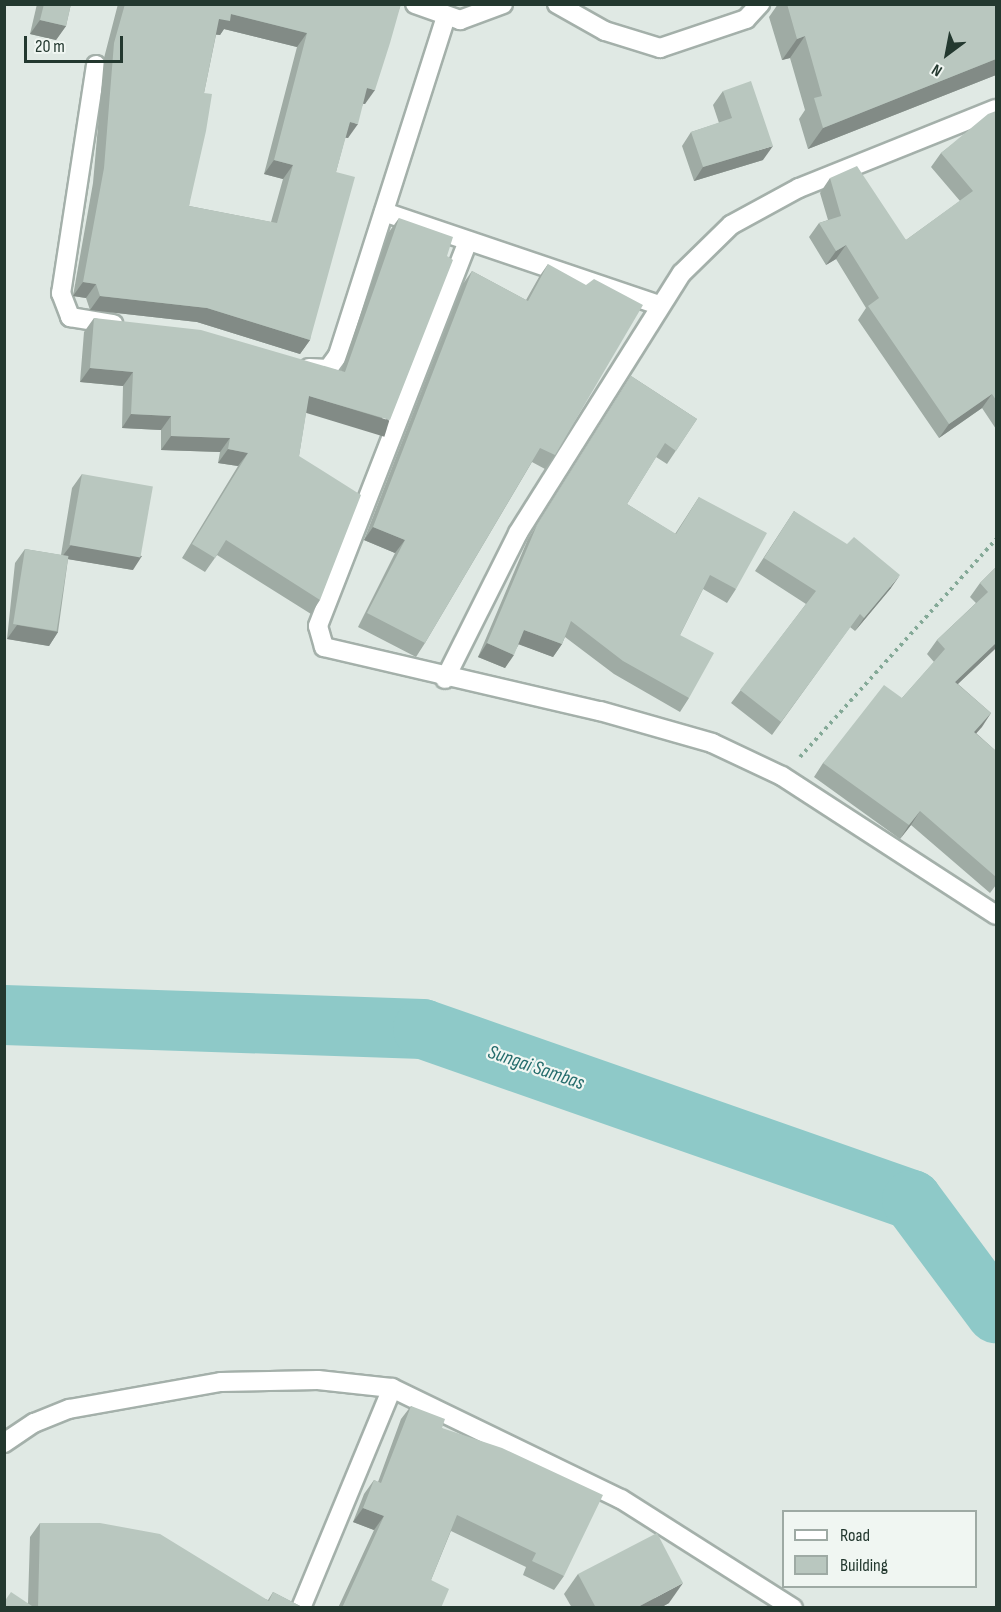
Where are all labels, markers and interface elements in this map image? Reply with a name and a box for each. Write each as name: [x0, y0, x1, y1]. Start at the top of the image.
scale bar: [27, 24, 126, 62]
north arrow: [917, 24, 977, 84]
text: 20 m: [35, 36, 65, 57]
text: N: [929, 59, 946, 80]
water label: Sungai Sambas: [485, 1040, 587, 1096]
legend: [782, 1510, 977, 1588]
text: Road: [840, 1525, 870, 1546]
text: Building: [840, 1555, 888, 1576]

